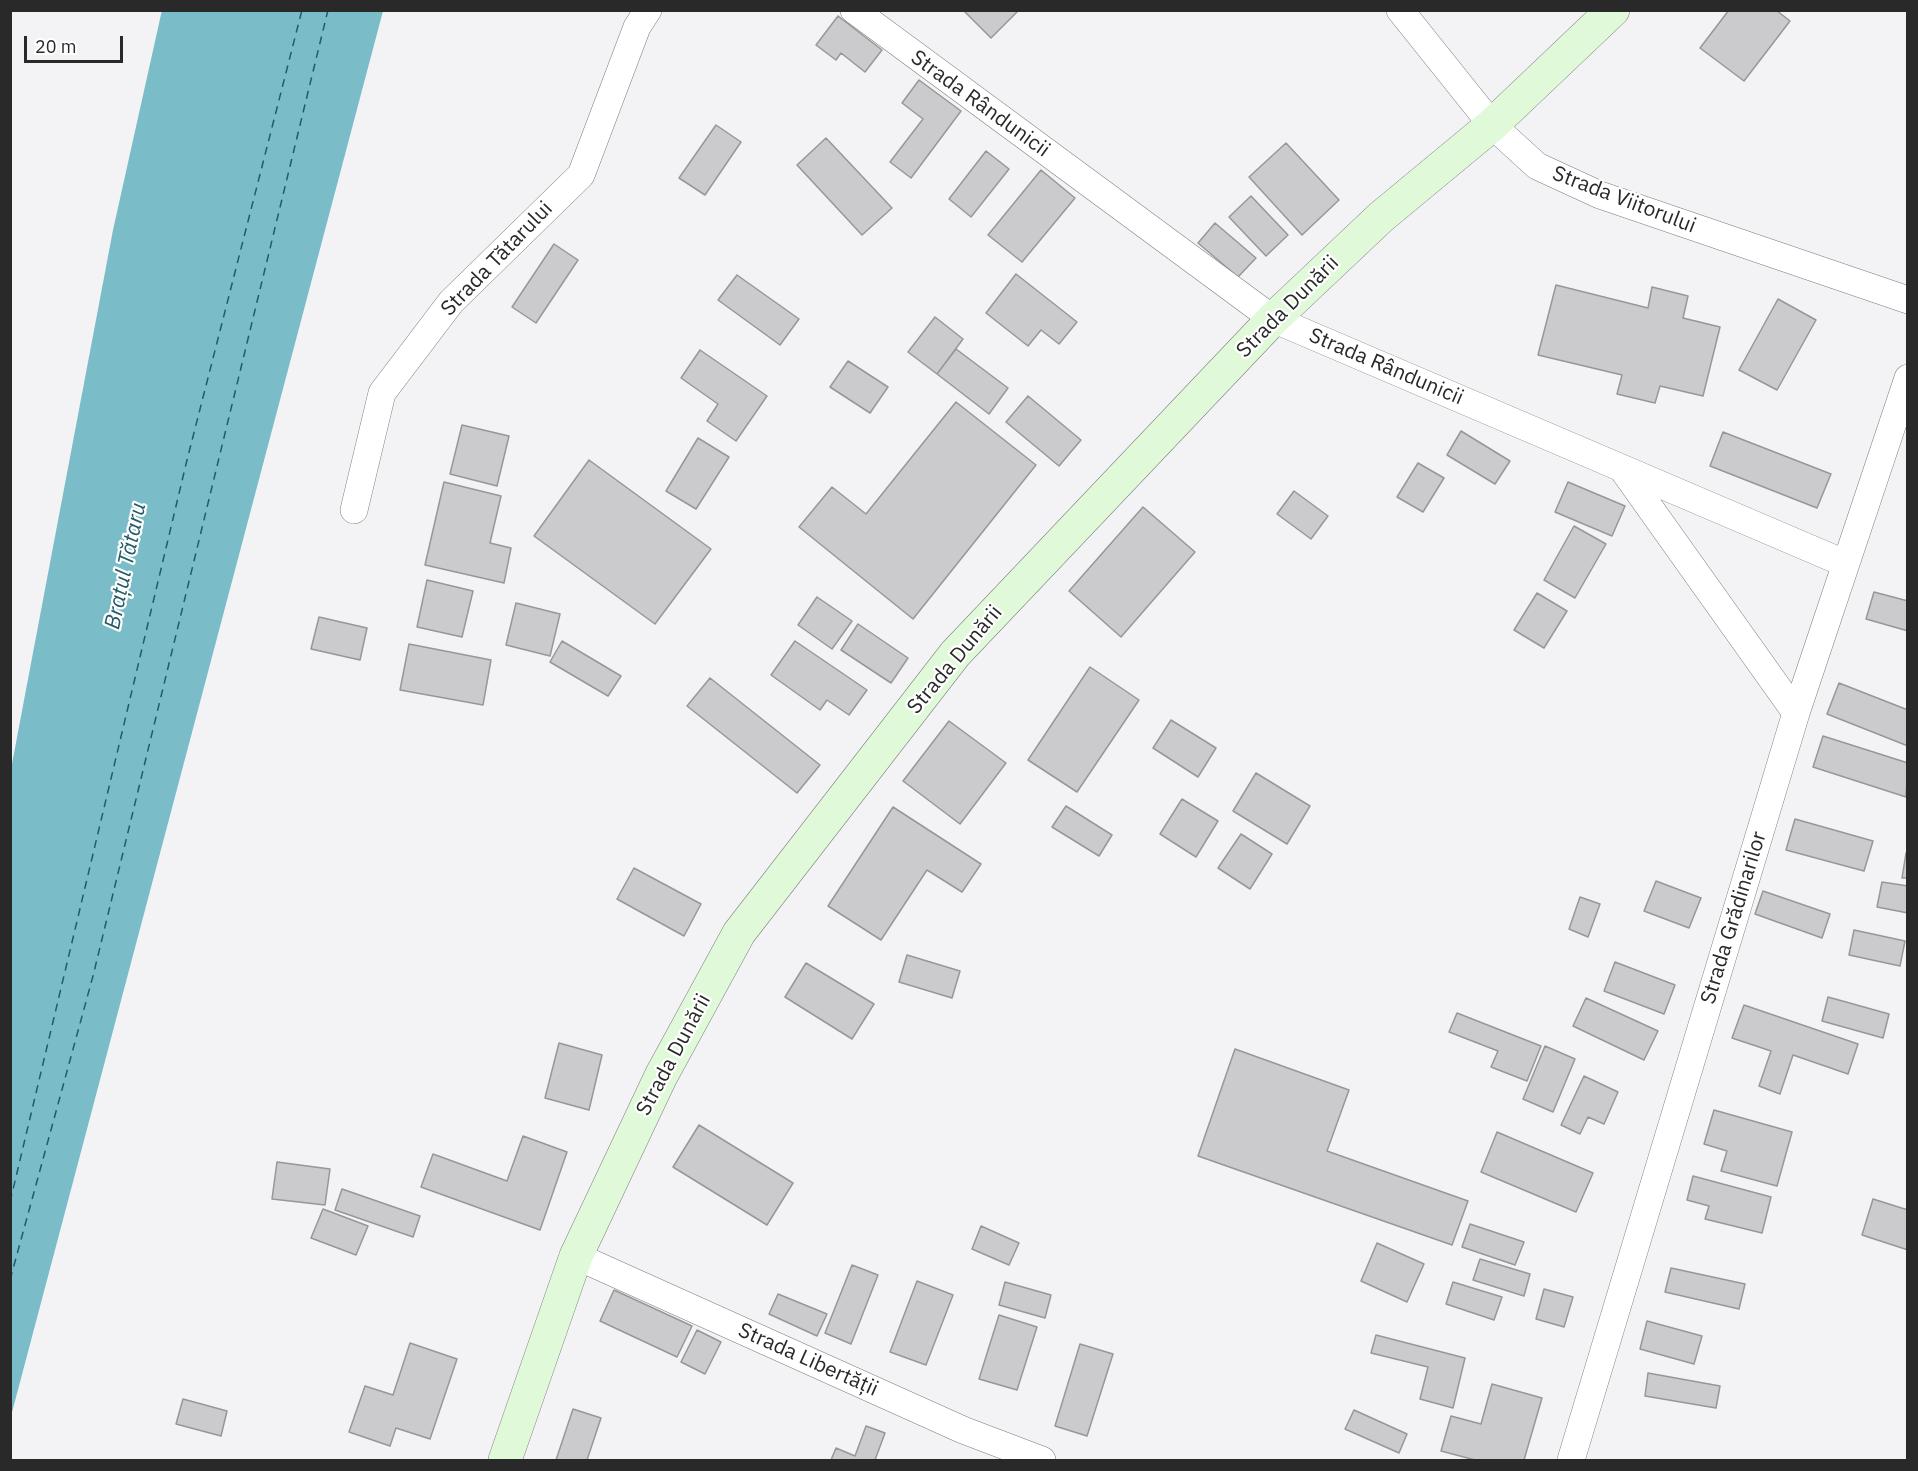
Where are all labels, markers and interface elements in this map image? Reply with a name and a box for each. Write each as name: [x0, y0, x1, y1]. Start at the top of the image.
scale bar: [27, 24, 126, 62]
text: 20 m: [35, 35, 77, 58]
street label: Strada Rândunicii: [906, 45, 1054, 163]
street label: Strada Viitorului: [1549, 161, 1699, 239]
street label: Strada Tătarului: [436, 196, 558, 322]
street label: Strada Dunării: [1232, 251, 1344, 363]
street label: Strada Rândunicii: [1305, 323, 1467, 411]
water label: Brațul Tătaru: [100, 500, 152, 632]
street label: Strada Dunării: [902, 601, 1008, 719]
street label: Strada Grădinarilor: [1696, 829, 1772, 1007]
street label: Strada Dunării: [631, 990, 717, 1120]
street label: Strada Libertății: [734, 1318, 882, 1402]

